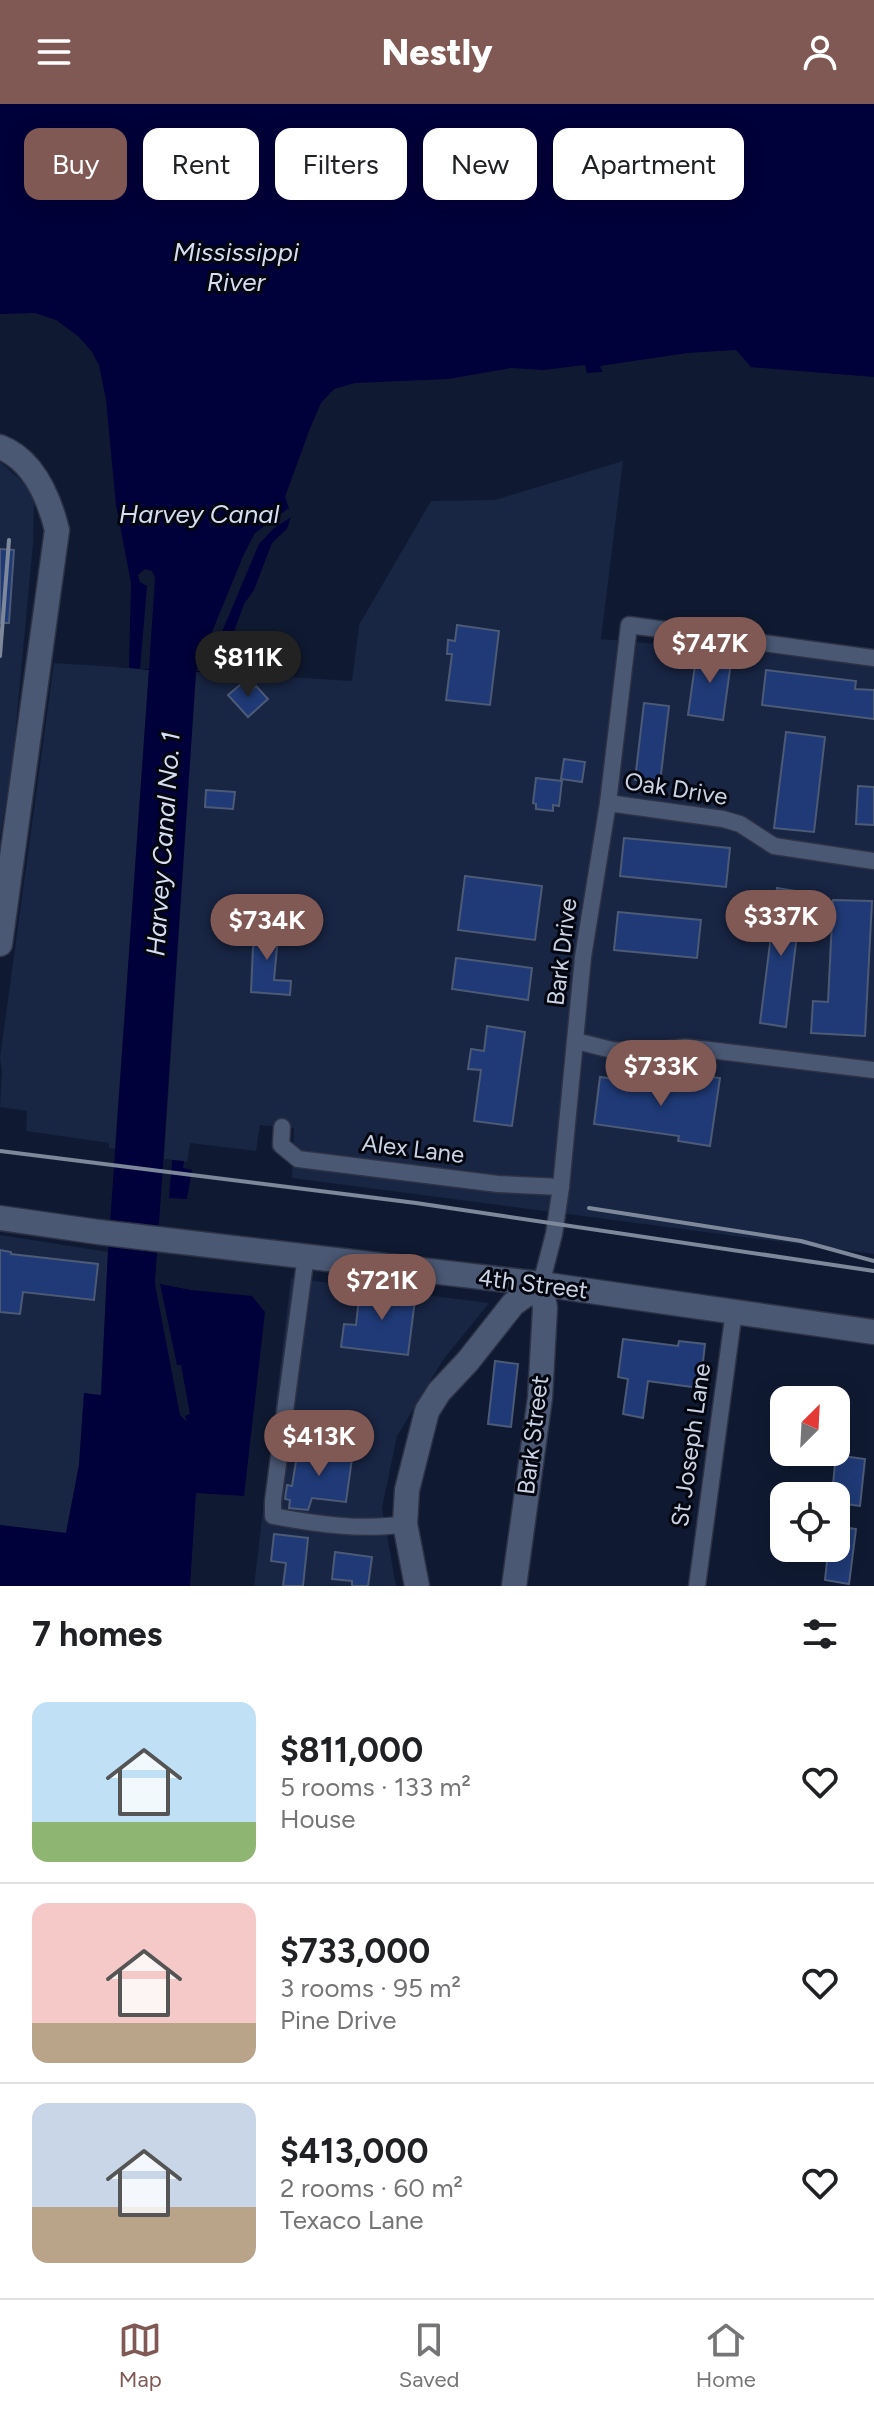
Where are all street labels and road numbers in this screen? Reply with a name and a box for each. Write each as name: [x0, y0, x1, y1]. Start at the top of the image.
street label: Oak Drive: [622, 766, 730, 811]
street label: Bark Drive: [541, 897, 582, 1007]
street label: Alex Lane: [360, 1128, 466, 1169]
street label: 4th Street: [476, 1262, 590, 1305]
street label: St Joseph Lane: [665, 1361, 716, 1529]
street label: Bark Street: [511, 1374, 554, 1496]

